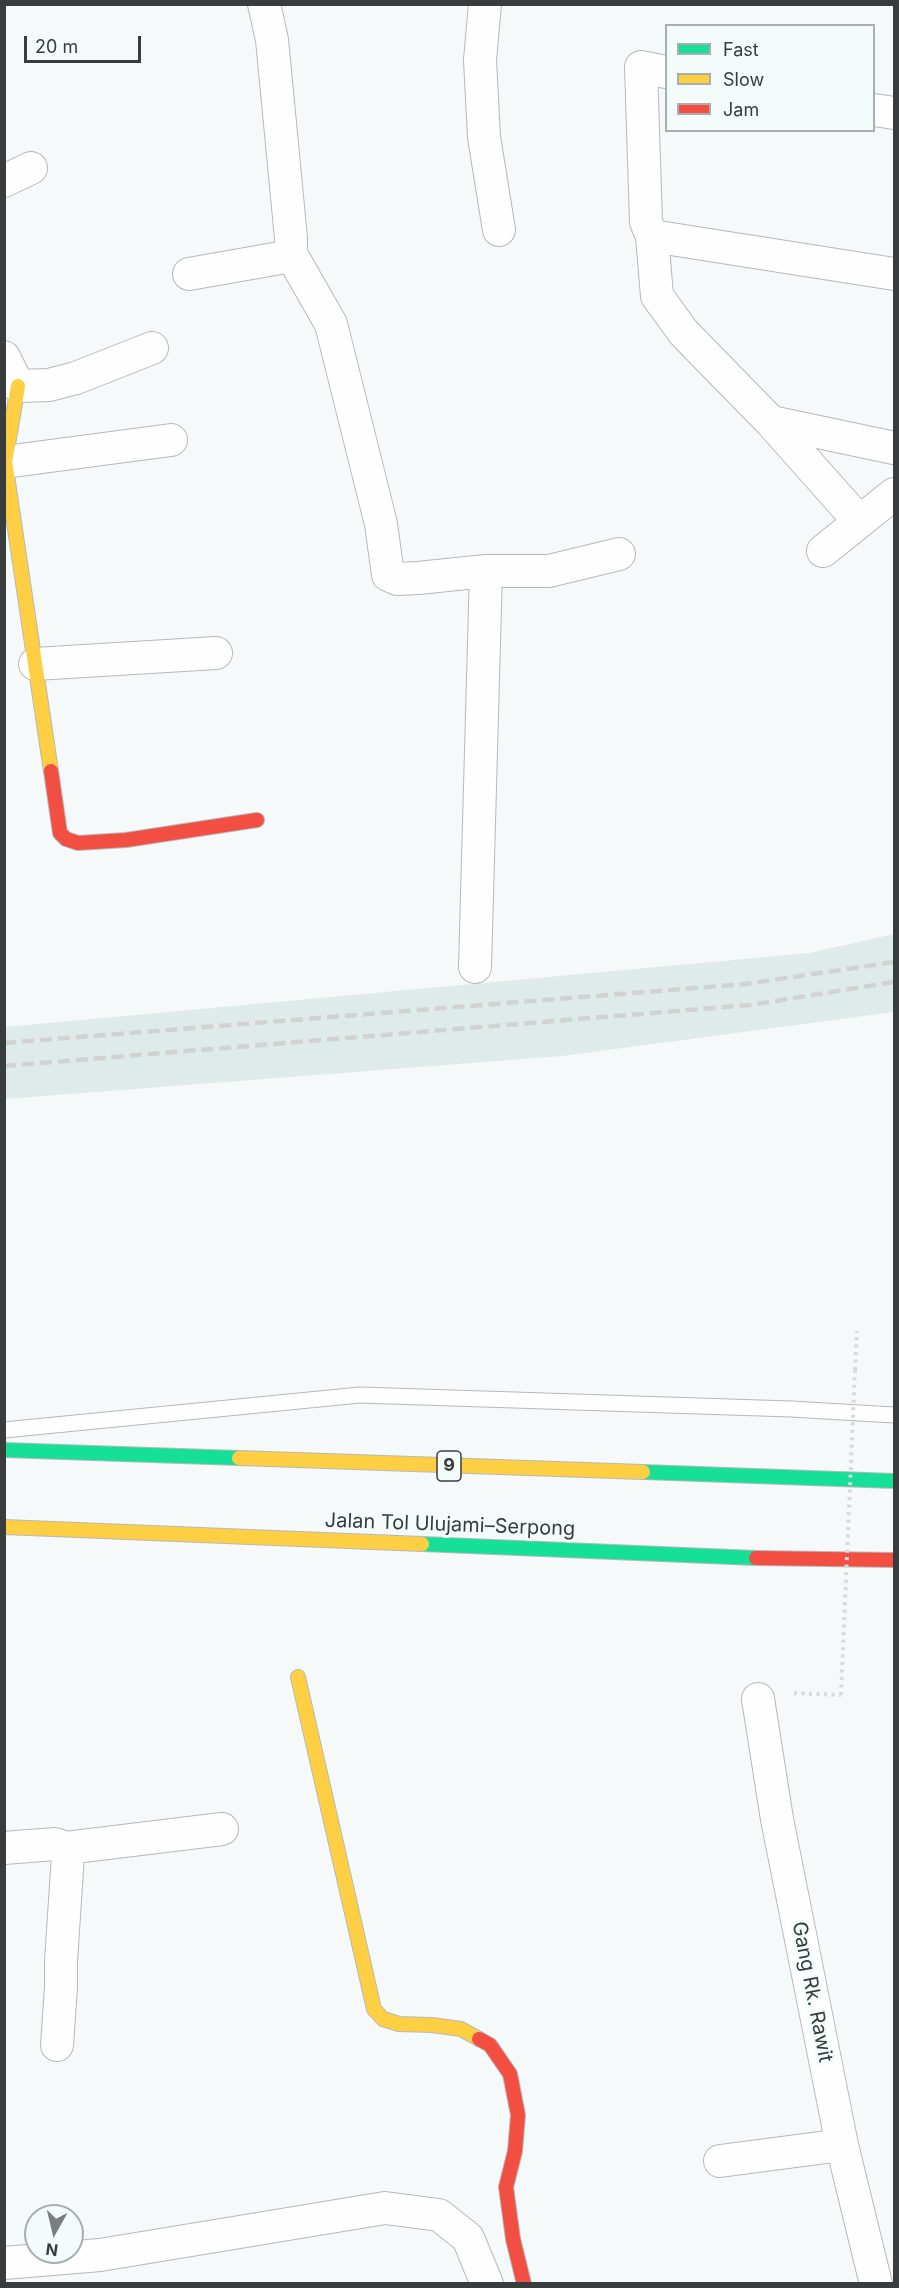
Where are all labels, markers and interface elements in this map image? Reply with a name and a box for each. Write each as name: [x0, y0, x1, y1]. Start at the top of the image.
scale bar: [27, 24, 144, 62]
legend: [665, 24, 875, 132]
text: 20 m: [35, 36, 78, 57]
text: Fast: [723, 39, 759, 60]
text: Slow: [723, 69, 764, 90]
text: Jam: [723, 99, 759, 120]
road number: 9: [437, 1451, 461, 1481]
street label: Jalan Tol Ulujami–Serpong: [324, 1509, 576, 1541]
street label: Gang Rk. Rawit: [787, 1920, 837, 2064]
north arrow: [24, 2204, 84, 2264]
text: N: [44, 2239, 59, 2261]

